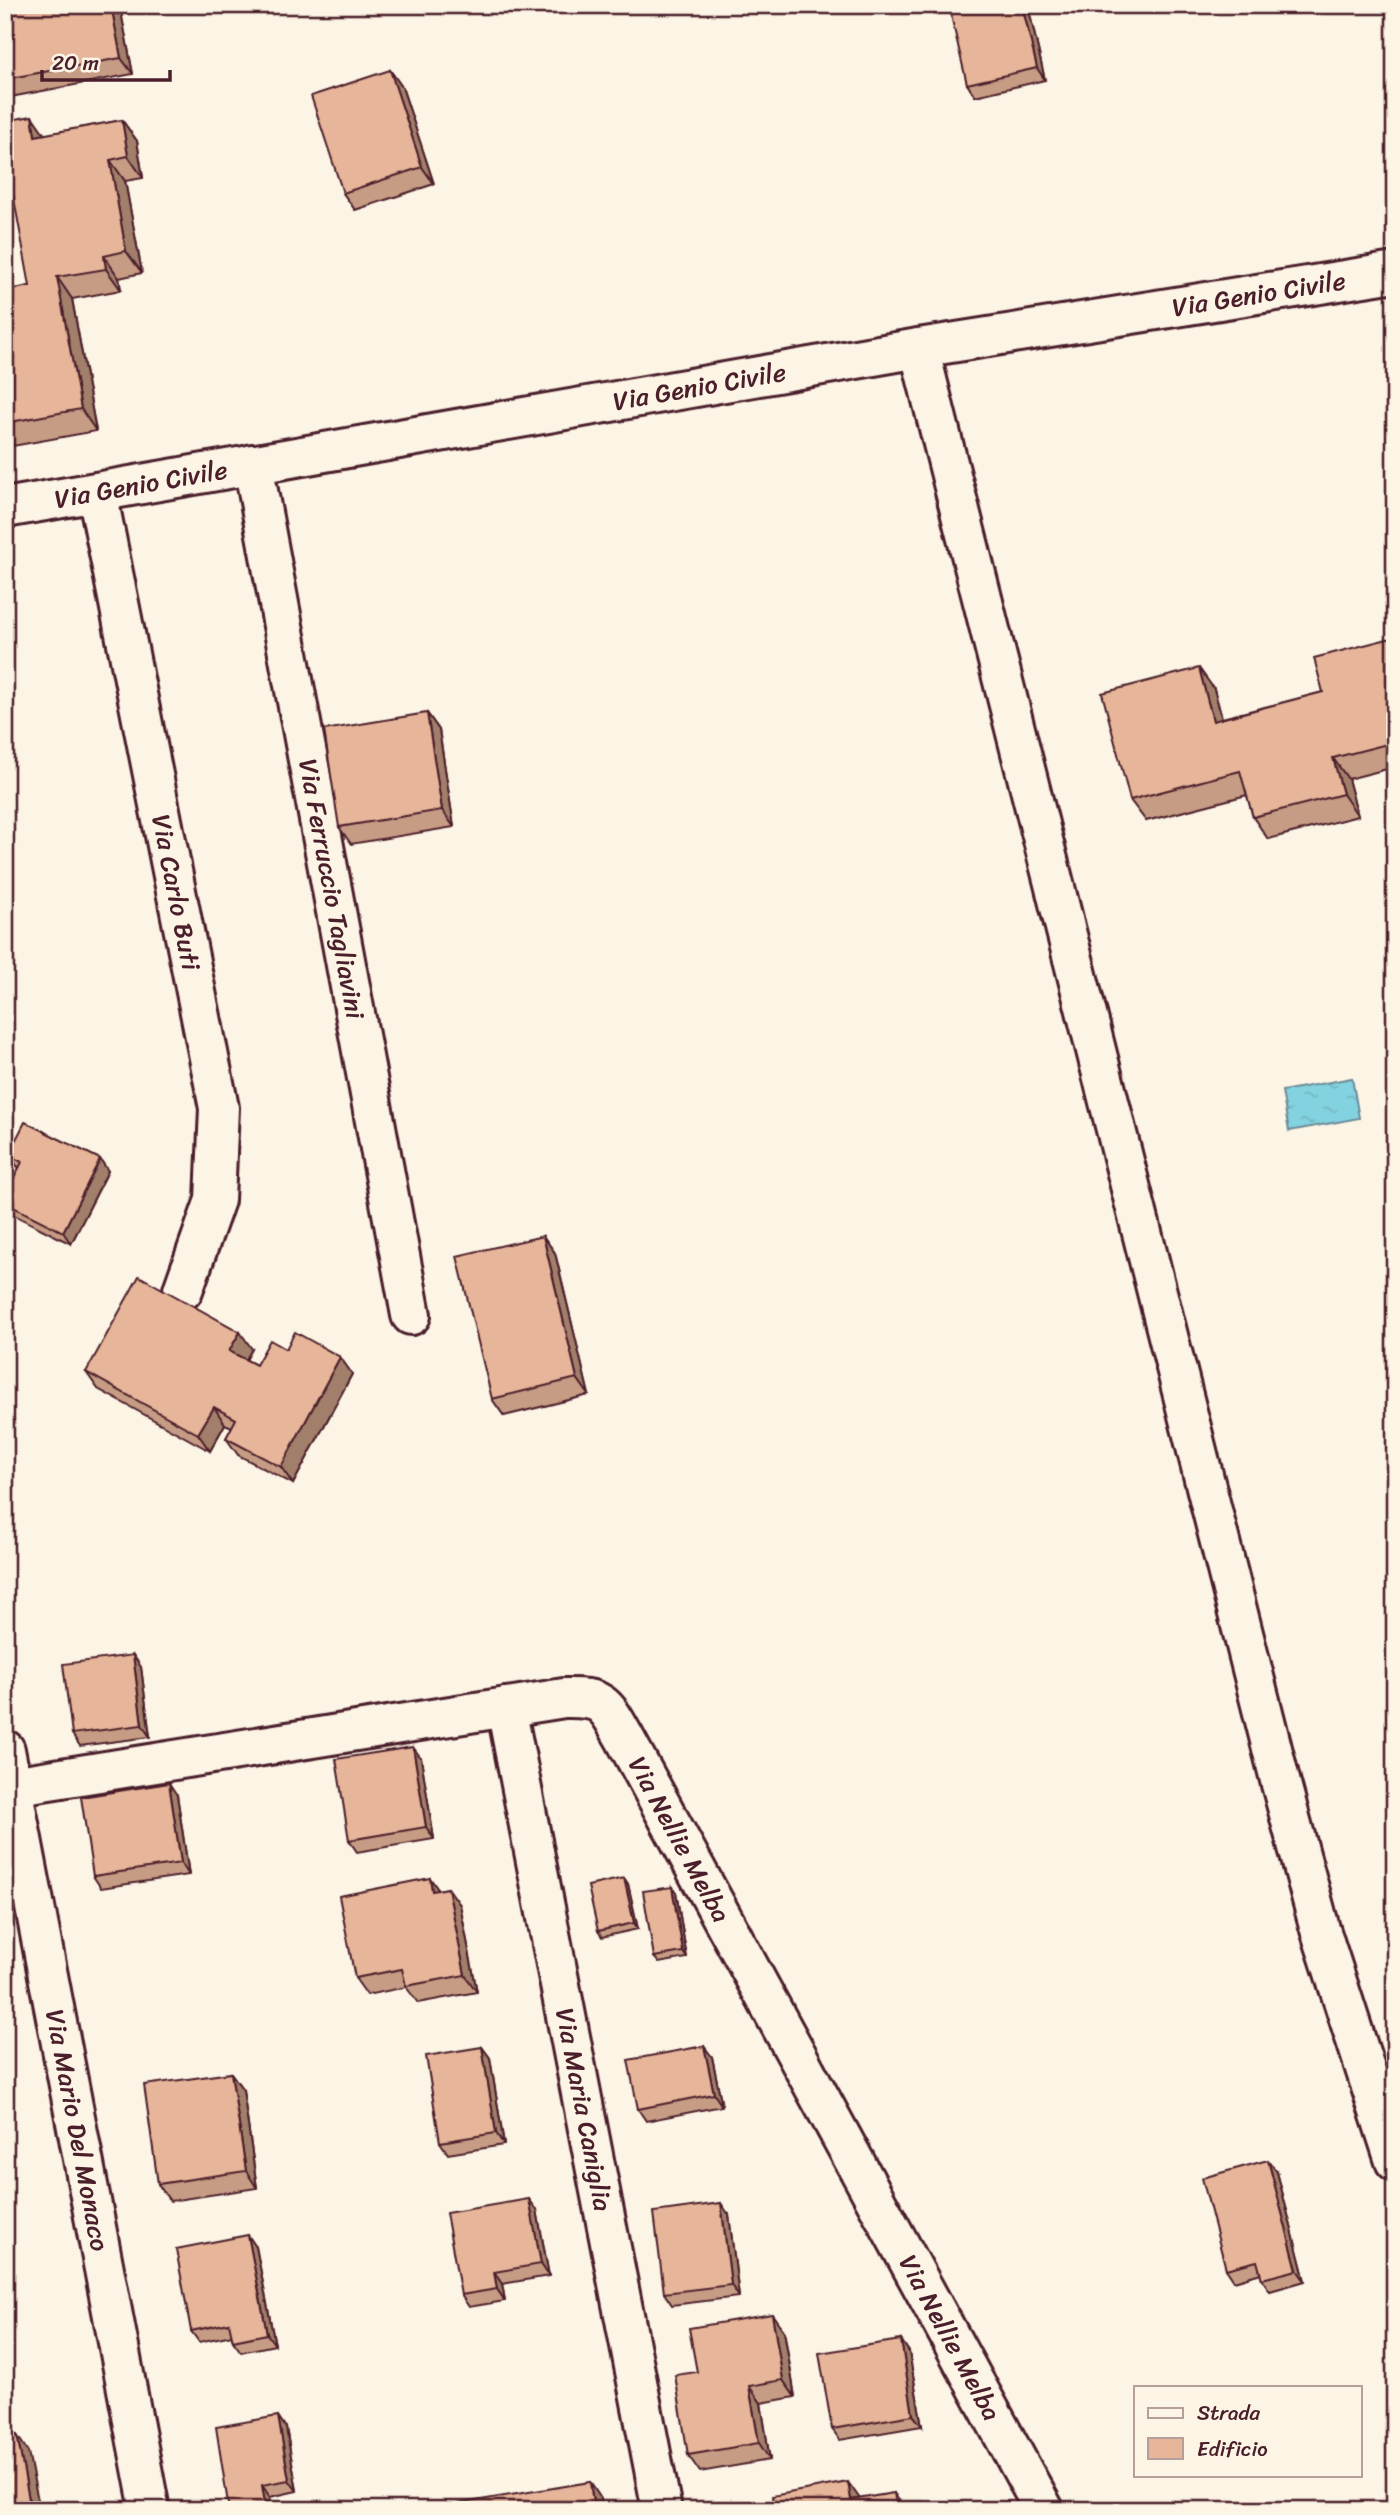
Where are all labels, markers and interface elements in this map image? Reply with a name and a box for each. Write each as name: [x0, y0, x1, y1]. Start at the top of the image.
scale bar: [42, 38, 170, 82]
text: 20 m: [52, 44, 99, 82]
street label: Via Genio Civile: [1169, 257, 1349, 330]
street label: Via Genio Civile: [609, 349, 790, 424]
street label: Via Genio Civile: [51, 446, 231, 522]
street label: Via Ferruccio Tagliavini: [285, 755, 379, 1023]
street label: Via Carlo Buti: [138, 810, 214, 975]
street label: Via Nellie Melba: [615, 1748, 744, 1931]
street label: Via Maria Caniglia: [542, 2004, 626, 2215]
street label: Via Mario Del Monaco: [32, 2005, 123, 2255]
street label: Via Nellie Melba: [886, 2246, 1014, 2429]
legend: [1134, 2386, 1362, 2476]
text: Strada: [1197, 2394, 1261, 2432]
text: Edificio: [1197, 2430, 1268, 2468]

